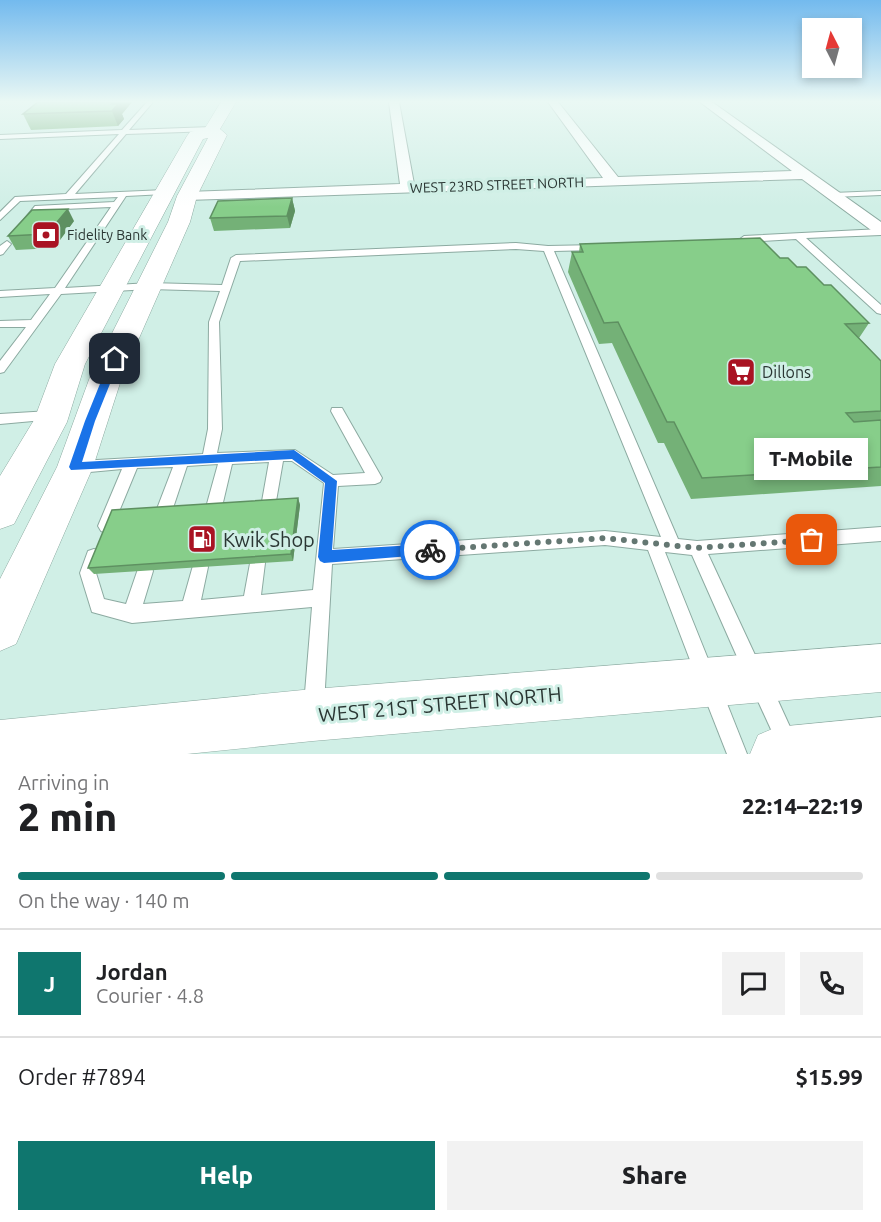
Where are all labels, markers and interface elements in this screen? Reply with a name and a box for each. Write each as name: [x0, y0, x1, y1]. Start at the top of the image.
north arrow: [802, 18, 862, 78]
map controls: [802, 18, 862, 78]
street label: WEST 23RD STREET NORTH: [410, 174, 584, 196]
bank icon: Fidelity Bank: [30, 219, 62, 251]
place label: Fidelity Bank: [67, 227, 147, 243]
pin: [89, 333, 140, 384]
icon: home: [98, 342, 131, 375]
supermarket icon: Dillons: [725, 356, 757, 388]
place label: Dillons: [762, 363, 811, 381]
callout: T-Mobile: [755, 438, 869, 480]
text: T-Mobile: [769, 447, 853, 470]
pin: [786, 514, 837, 565]
courier: [400, 520, 460, 580]
fuel station icon: Kwik Shop: [186, 523, 218, 555]
icon: bag: [795, 523, 828, 556]
place label: Kwik Shop: [223, 528, 315, 551]
icon: bike: [414, 534, 447, 567]
street label: WEST 21ST STREET NORTH: [317, 682, 563, 726]
text: Arriving in: [18, 771, 109, 794]
text: 22:14–22:19: [742, 793, 863, 818]
text: 2 min: [18, 795, 117, 838]
text: On the way · 140 m: [18, 889, 190, 912]
button: chat: [722, 952, 785, 1015]
button: phone: [800, 952, 863, 1015]
text: Jordan: [96, 959, 168, 984]
text: J: [44, 971, 55, 996]
text: Courier · 4.8: [96, 984, 204, 1007]
text: Order #7894: [18, 1064, 146, 1089]
text: $15.99: [796, 1064, 863, 1089]
button: Help: [18, 1141, 435, 1210]
button: Share: [447, 1141, 863, 1210]

